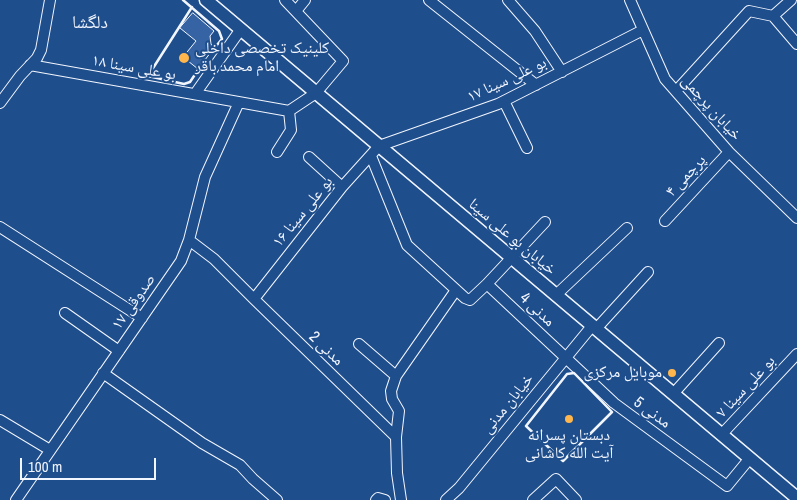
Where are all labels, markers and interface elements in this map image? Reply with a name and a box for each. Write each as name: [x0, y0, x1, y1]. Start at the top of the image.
district label: دلگشا: [72, 12, 108, 34]
place label: کلینیک تخصصی داخلی امام محمد باقر: [195, 39, 329, 77]
street label: بو علی سینا ۱۸: [90, 51, 178, 85]
marker: کلینیک تخصصی داخلی امام محمد باقر: [177, 51, 191, 65]
street label: بو علی سینا ۱۷: [464, 53, 550, 107]
street label: خیابان پرچمی: [677, 71, 745, 145]
street label: پرچمی ۴: [662, 151, 710, 201]
street label: بو علی سینا ۱۶: [269, 173, 337, 251]
street label: خیابان بو علی سینا: [464, 195, 560, 279]
street label: صدوقی ۱۷: [108, 271, 160, 333]
street label: مدنی 4: [515, 289, 559, 331]
street label: مدنی 2: [305, 328, 347, 370]
street label: بو علی سینا ۷: [712, 352, 780, 422]
place label: موبایل مرکزی: [583, 363, 662, 383]
marker: موبایل مرکزی: [666, 367, 678, 379]
street label: خیابان مدنی: [478, 370, 538, 438]
street label: مدنی 5: [630, 393, 674, 433]
marker: دبستان پسرانه آیت الله کاشانی: [563, 413, 575, 425]
place label: دبستان پسرانه آیت الله کاشانی: [525, 426, 613, 464]
scale bar: [22, 448, 159, 480]
text: 100 m: [28, 456, 62, 477]

